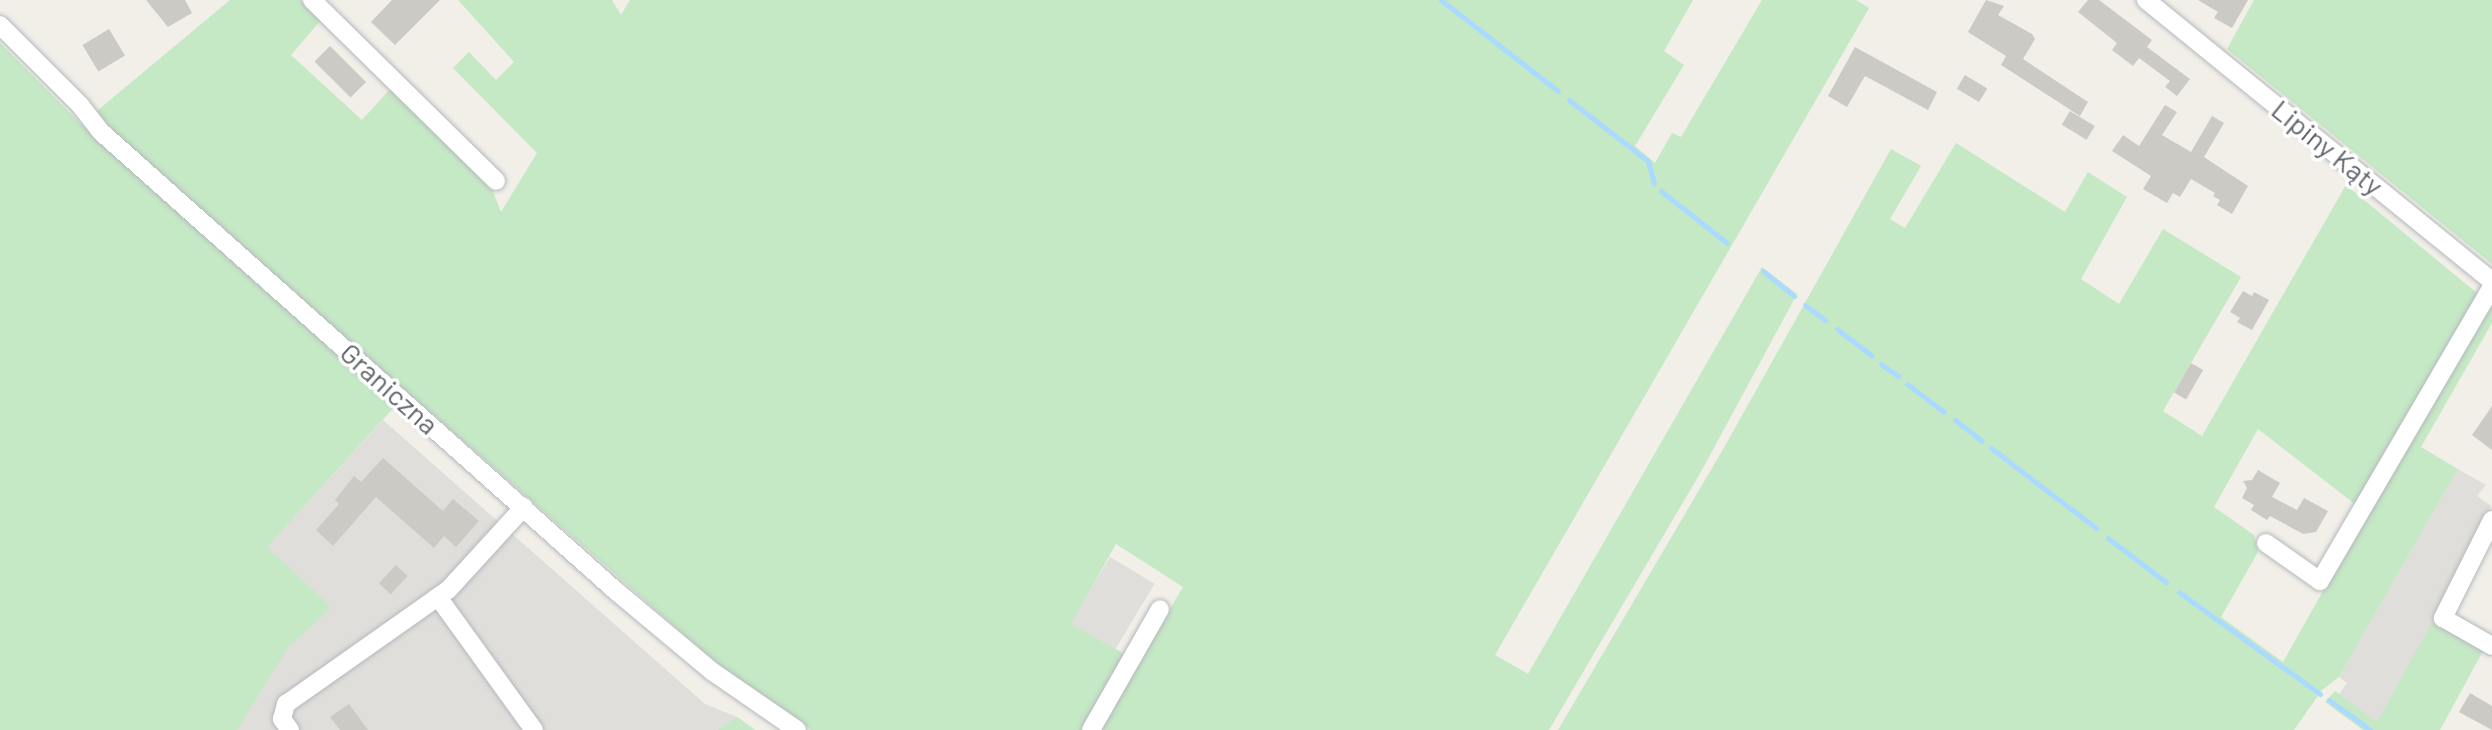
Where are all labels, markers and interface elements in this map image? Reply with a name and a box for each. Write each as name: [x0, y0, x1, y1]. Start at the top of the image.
street label: Lipiny Kąty: [2266, 92, 2390, 202]
street label: Graniczna: [334, 335, 446, 441]

